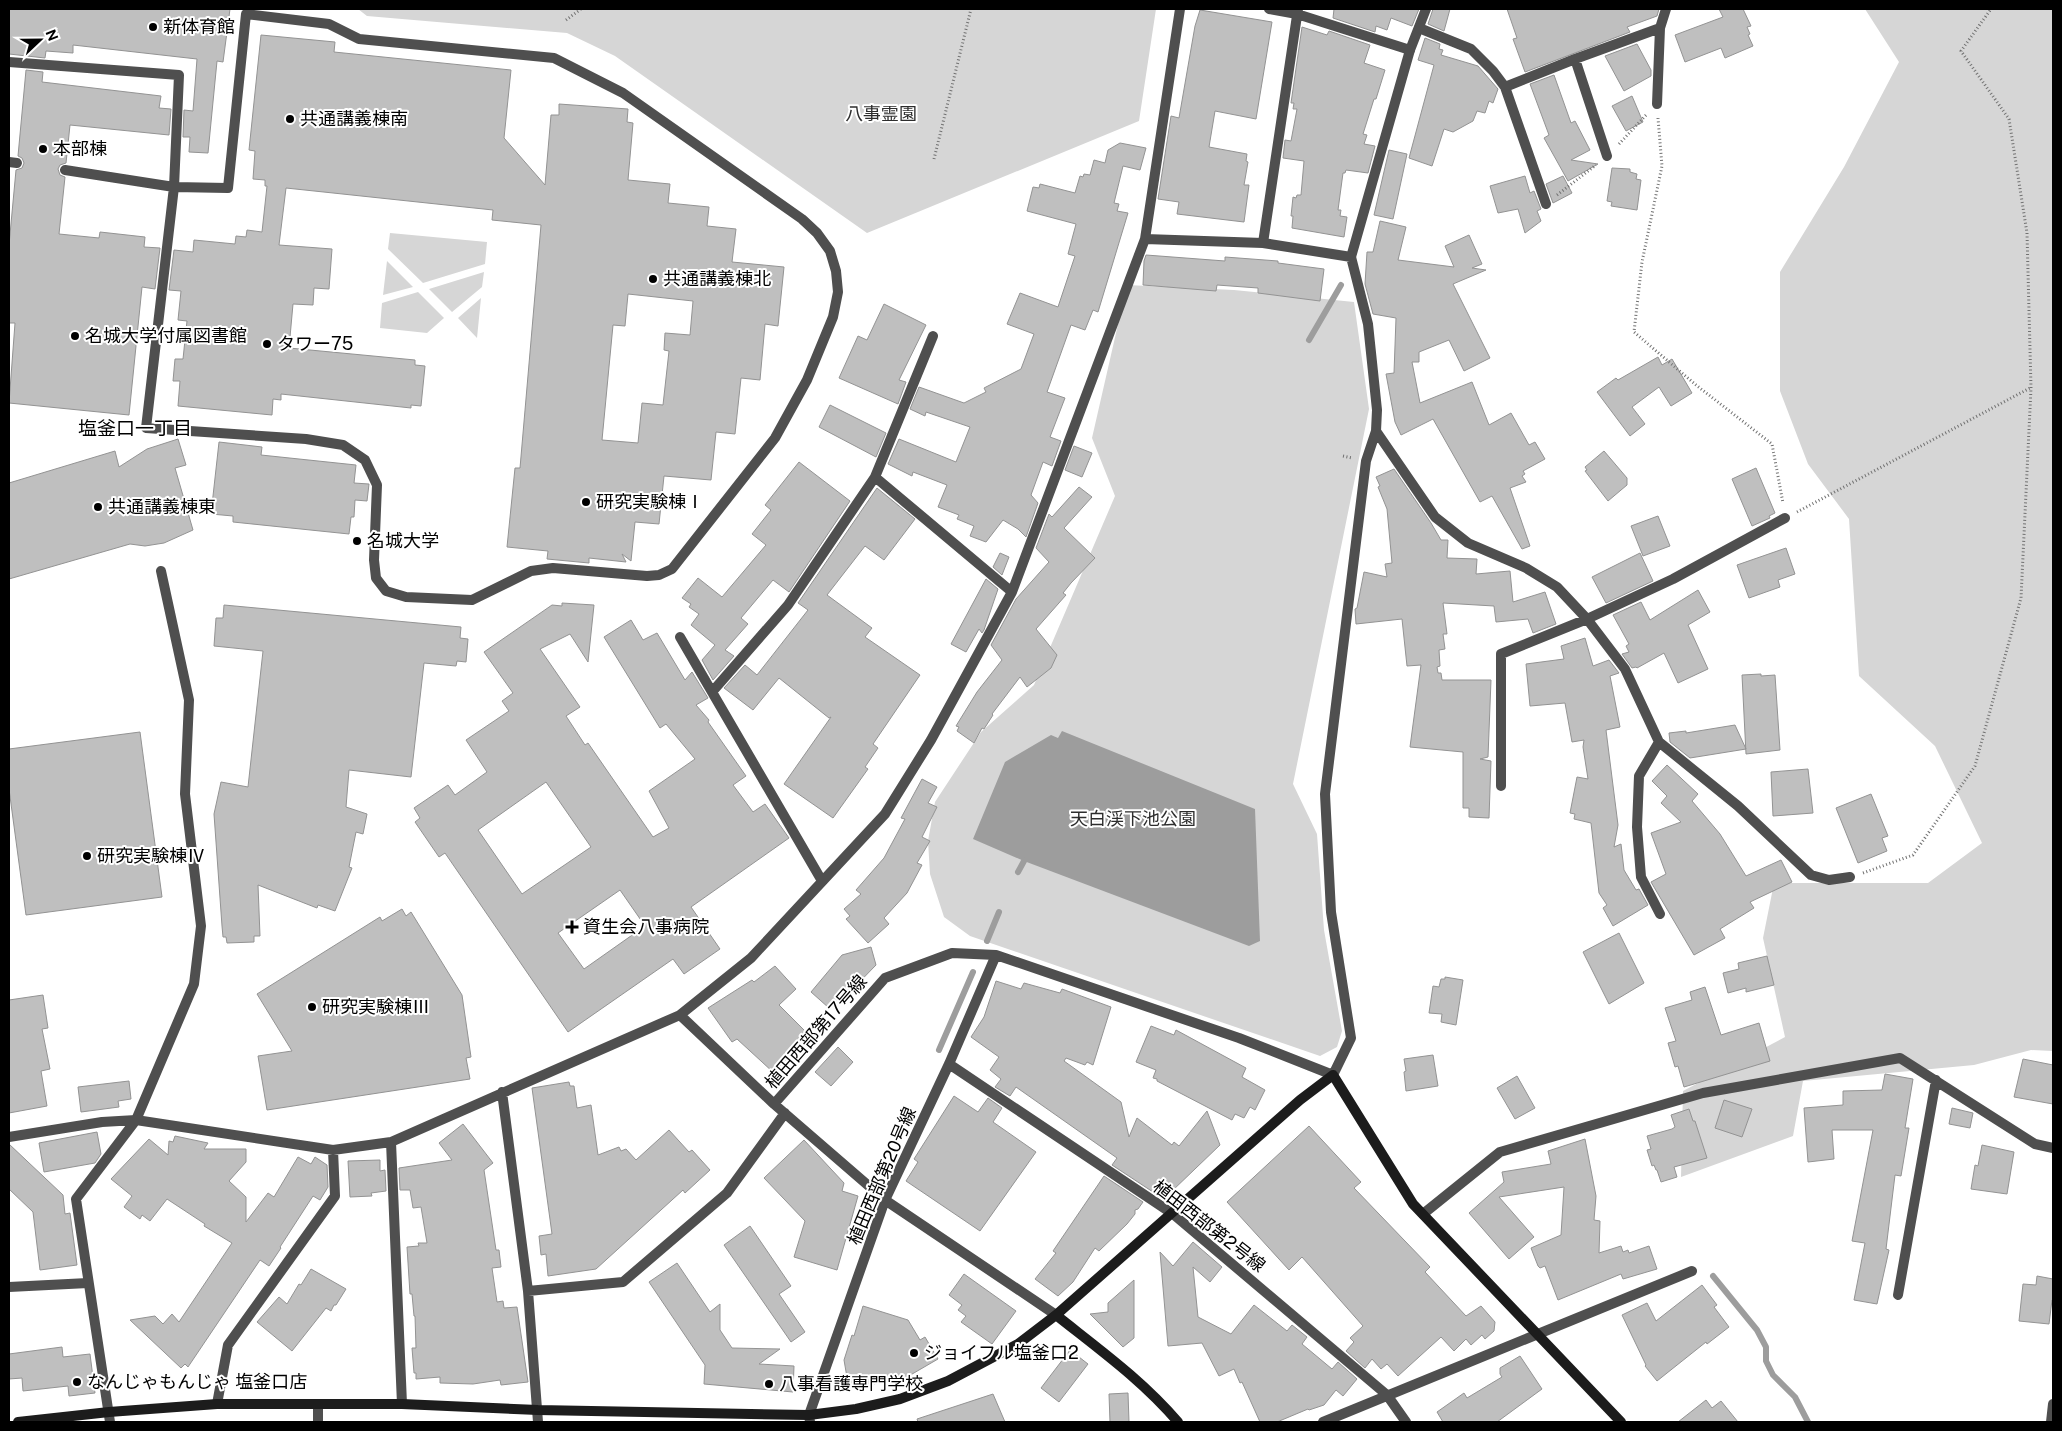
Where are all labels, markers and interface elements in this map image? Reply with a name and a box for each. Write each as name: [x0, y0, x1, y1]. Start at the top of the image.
north arrow: [15, 15, 65, 65]
place label: 新体育館: [163, 16, 235, 37]
marker: 新体育館: [147, 21, 159, 33]
text: N: [43, 27, 62, 43]
park label: 八事霊園: [845, 103, 917, 124]
place label: 共通講義棟南: [300, 108, 408, 129]
marker: 共通講義棟南: [284, 113, 296, 125]
place label: 本部棟: [53, 138, 107, 159]
marker: 本部棟: [37, 143, 49, 155]
place label: 共通講義棟北: [663, 268, 771, 289]
marker: 共通講義棟北: [647, 273, 659, 285]
place label: 名城大学付属図書館: [85, 325, 247, 346]
marker: 名城大学付属図書館: [69, 330, 81, 342]
place label: タワー75: [277, 333, 353, 354]
marker: タワー75: [261, 338, 273, 350]
district label: 塩釜口一丁目: [78, 417, 192, 439]
place label: 研究実験棟Ⅰ: [596, 491, 704, 512]
place label: 共通講義棟東: [108, 496, 216, 517]
marker: 研究実験棟Ⅰ: [580, 496, 592, 508]
marker: 共通講義棟東: [92, 501, 104, 513]
place label: 名城大学: [367, 530, 439, 551]
marker: 名城大学: [351, 535, 363, 547]
park label: 天白渓下池公園: [1070, 808, 1196, 829]
place label: 研究実験棟Ⅳ: [97, 845, 205, 866]
marker: 研究実験棟Ⅳ: [81, 850, 93, 862]
place label: 資生会八事病院: [583, 916, 709, 937]
marker: 資生会八事病院: [565, 920, 579, 934]
street label: 植田西部第17号線: [760, 970, 871, 1093]
place label: 研究実験棟Ⅲ: [322, 996, 430, 1017]
marker: 研究実験棟Ⅲ: [306, 1001, 318, 1013]
street label: 植田西部第20号線: [843, 1104, 920, 1248]
street label: 植田西部第2号線: [1149, 1175, 1270, 1276]
place label: ジョイフル塩釜口2: [924, 1342, 1079, 1363]
marker: ジョイフル塩釜口2: [908, 1347, 920, 1359]
place label: なんじゃもんじゃ 塩釜口店: [87, 1371, 307, 1392]
place label: 八事看護専門学校: [779, 1373, 923, 1394]
marker: なんじゃもんじゃ 塩釜口店: [71, 1376, 83, 1388]
marker: 八事看護専門学校: [763, 1378, 775, 1390]

